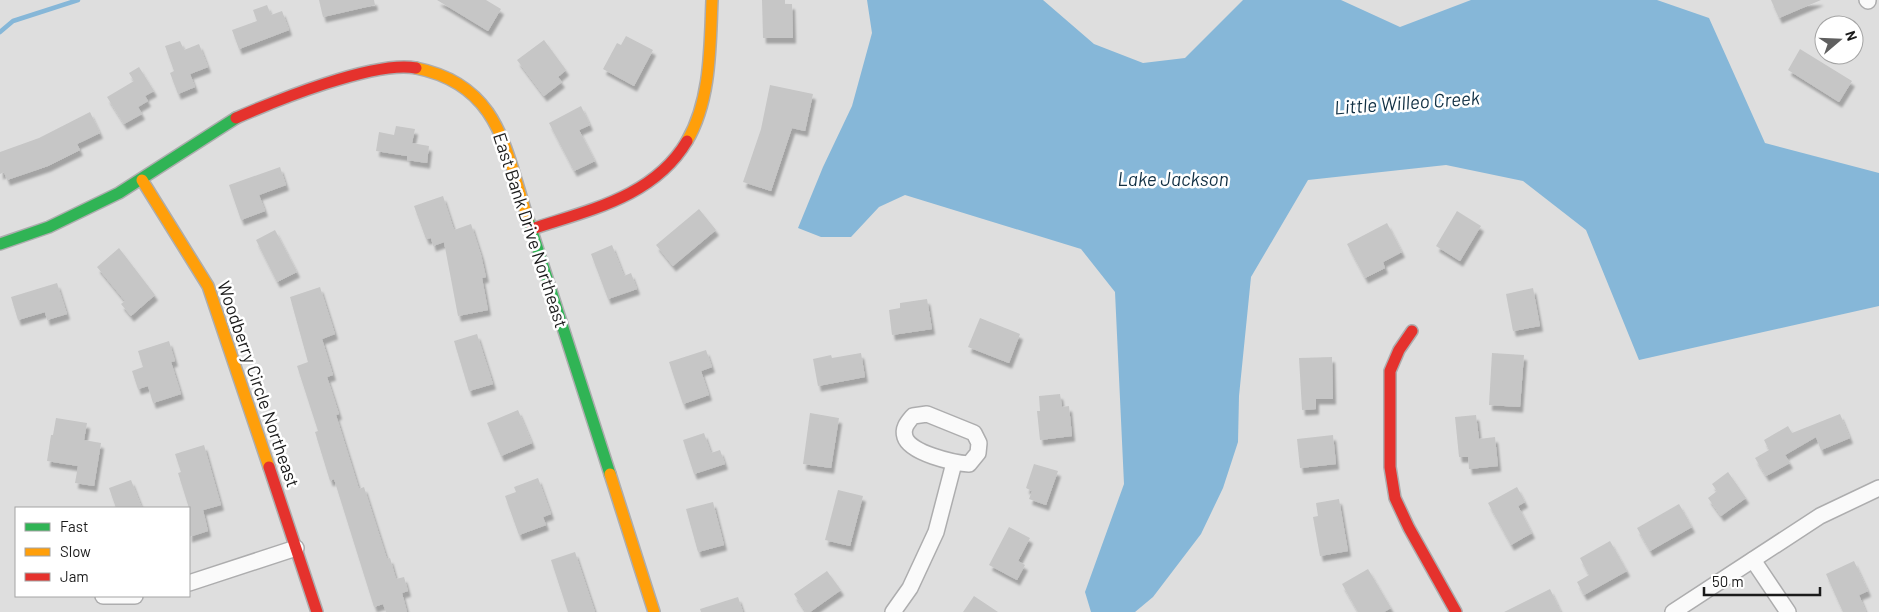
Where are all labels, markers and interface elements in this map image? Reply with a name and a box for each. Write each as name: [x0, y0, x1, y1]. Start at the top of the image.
north arrow: [1814, 15, 1864, 65]
text: N: [1842, 28, 1861, 43]
water label: Little Willeo Creek: [1333, 85, 1481, 119]
street label: East Bank Drive Northeast: [489, 130, 573, 330]
water label: Lake Jackson: [1117, 167, 1229, 190]
street label: Woodberry Circle Northeast: [213, 278, 305, 490]
legend: [15, 507, 190, 597]
text: Fast: [60, 517, 88, 535]
text: Slow: [60, 542, 91, 560]
scale bar: [1704, 564, 1820, 596]
text: Jam: [60, 567, 89, 585]
text: 50 m: [1712, 572, 1744, 590]

